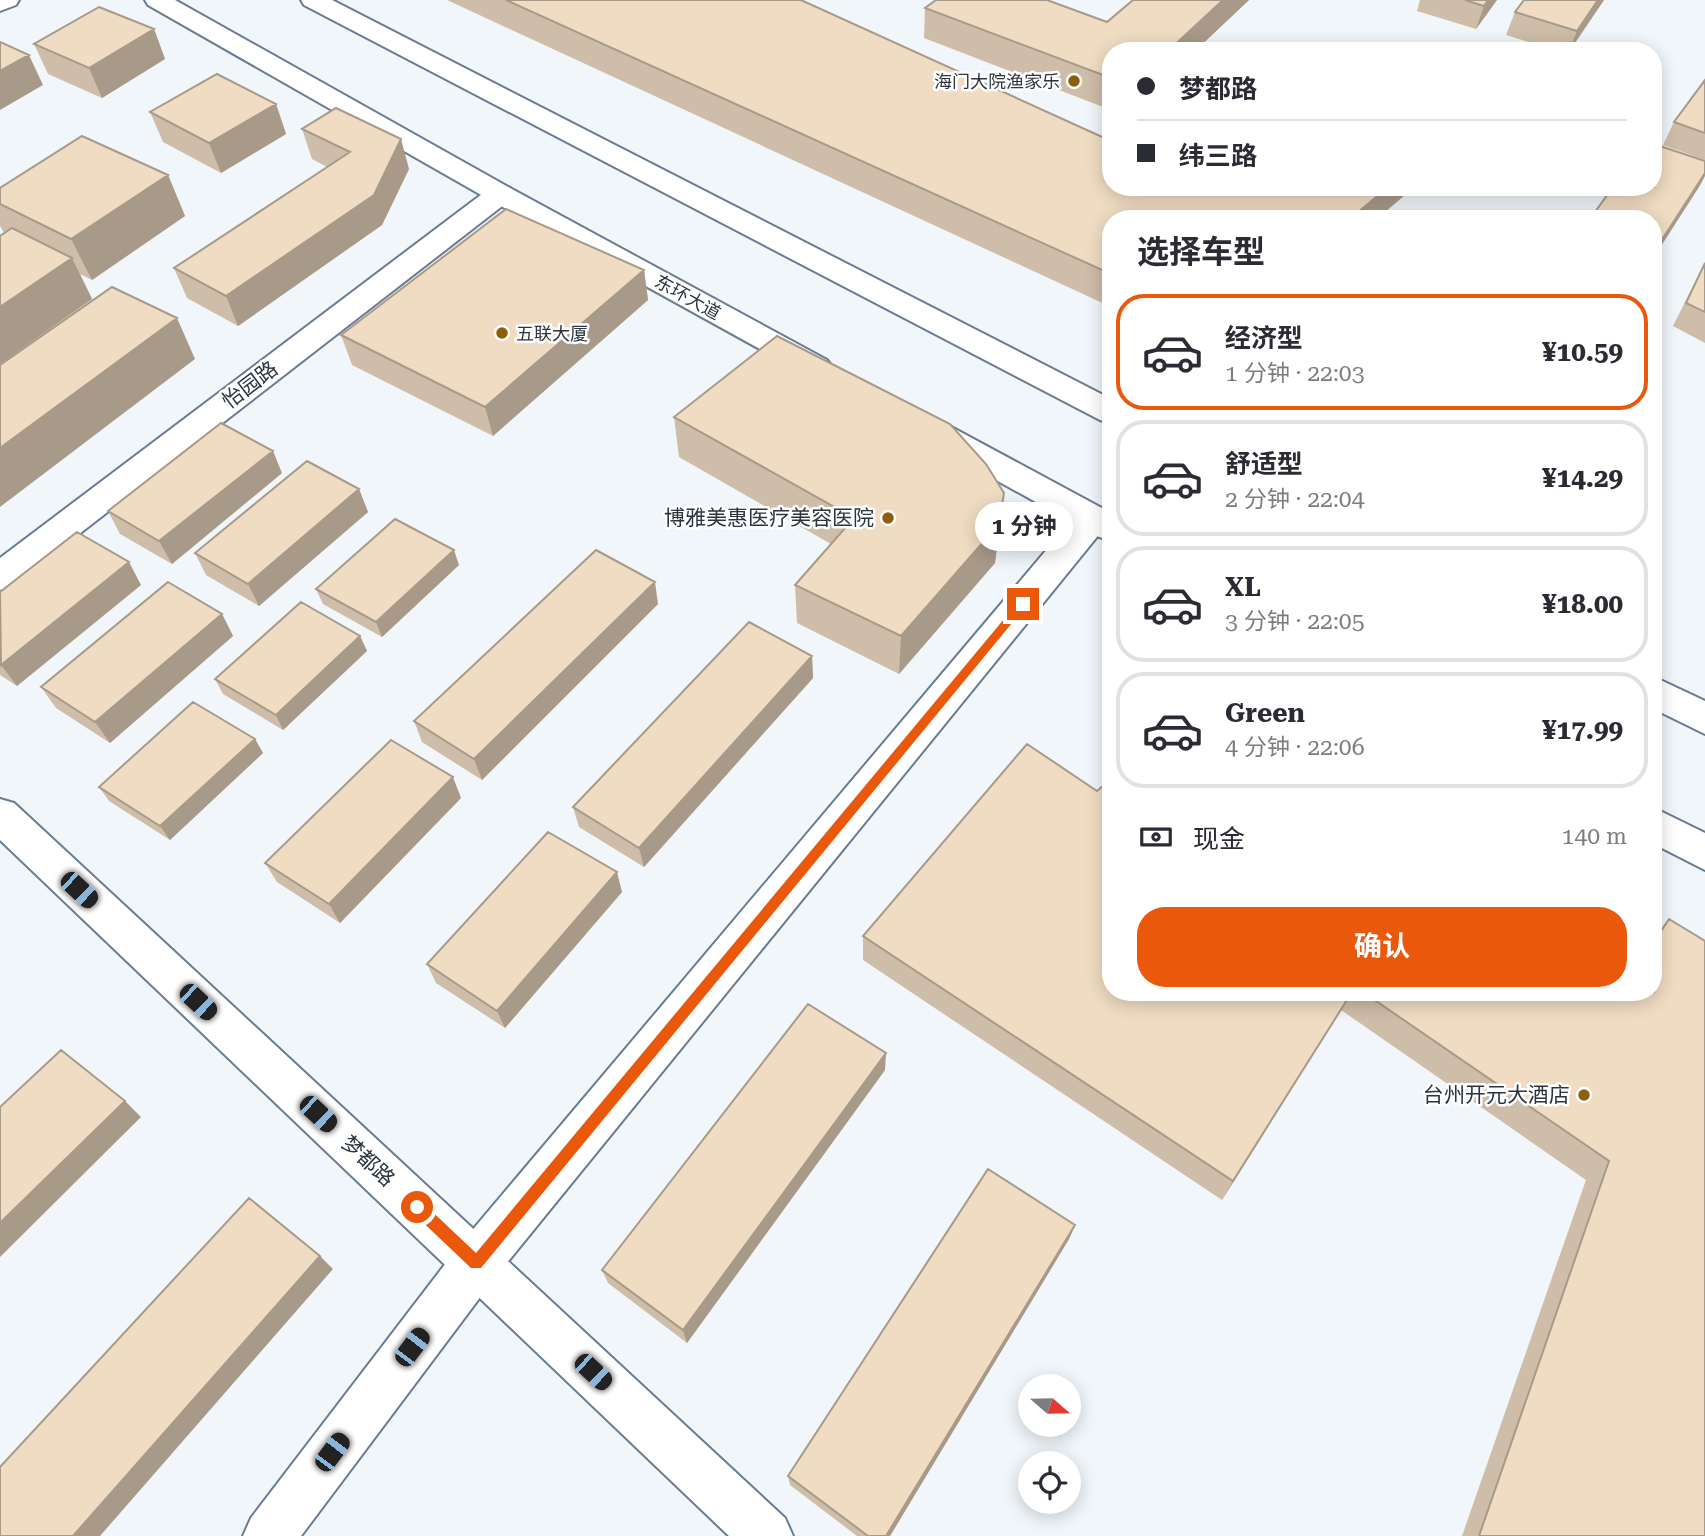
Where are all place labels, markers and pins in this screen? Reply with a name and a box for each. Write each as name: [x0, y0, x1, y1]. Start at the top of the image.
place label: 海门大院渔家乐: [934, 71, 1060, 92]
marker: 海门大院渔家乐: [1066, 73, 1082, 89]
place label: 五联大厦: [516, 323, 588, 344]
marker: 五联大厦: [494, 325, 510, 341]
place label: 博雅美惠医疗美容医院: [664, 506, 874, 530]
marker: 博雅美惠医疗美容医院: [880, 510, 896, 526]
place label: 台州开元大酒店: [1423, 1083, 1570, 1107]
marker: 台州开元大酒店: [1576, 1087, 1592, 1103]

